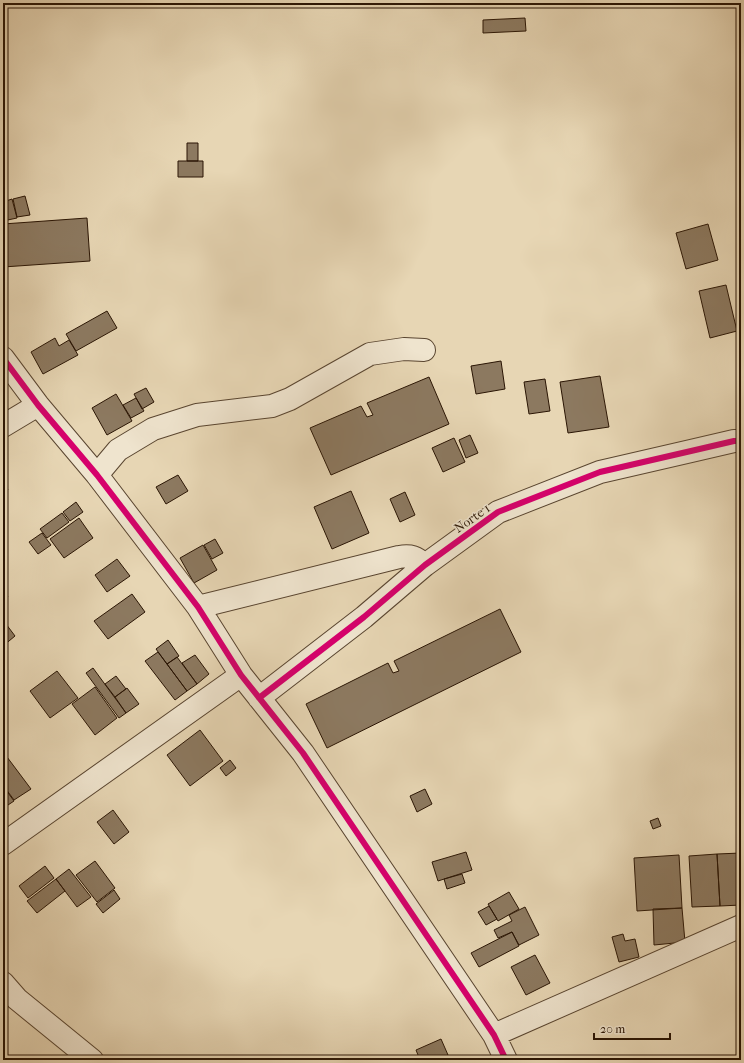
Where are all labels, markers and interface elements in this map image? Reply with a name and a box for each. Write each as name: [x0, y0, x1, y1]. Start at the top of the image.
street label: Norte 1: [451, 500, 493, 536]
scale bar: [594, 1015, 670, 1041]
text: 20 m: [600, 1022, 625, 1036]

